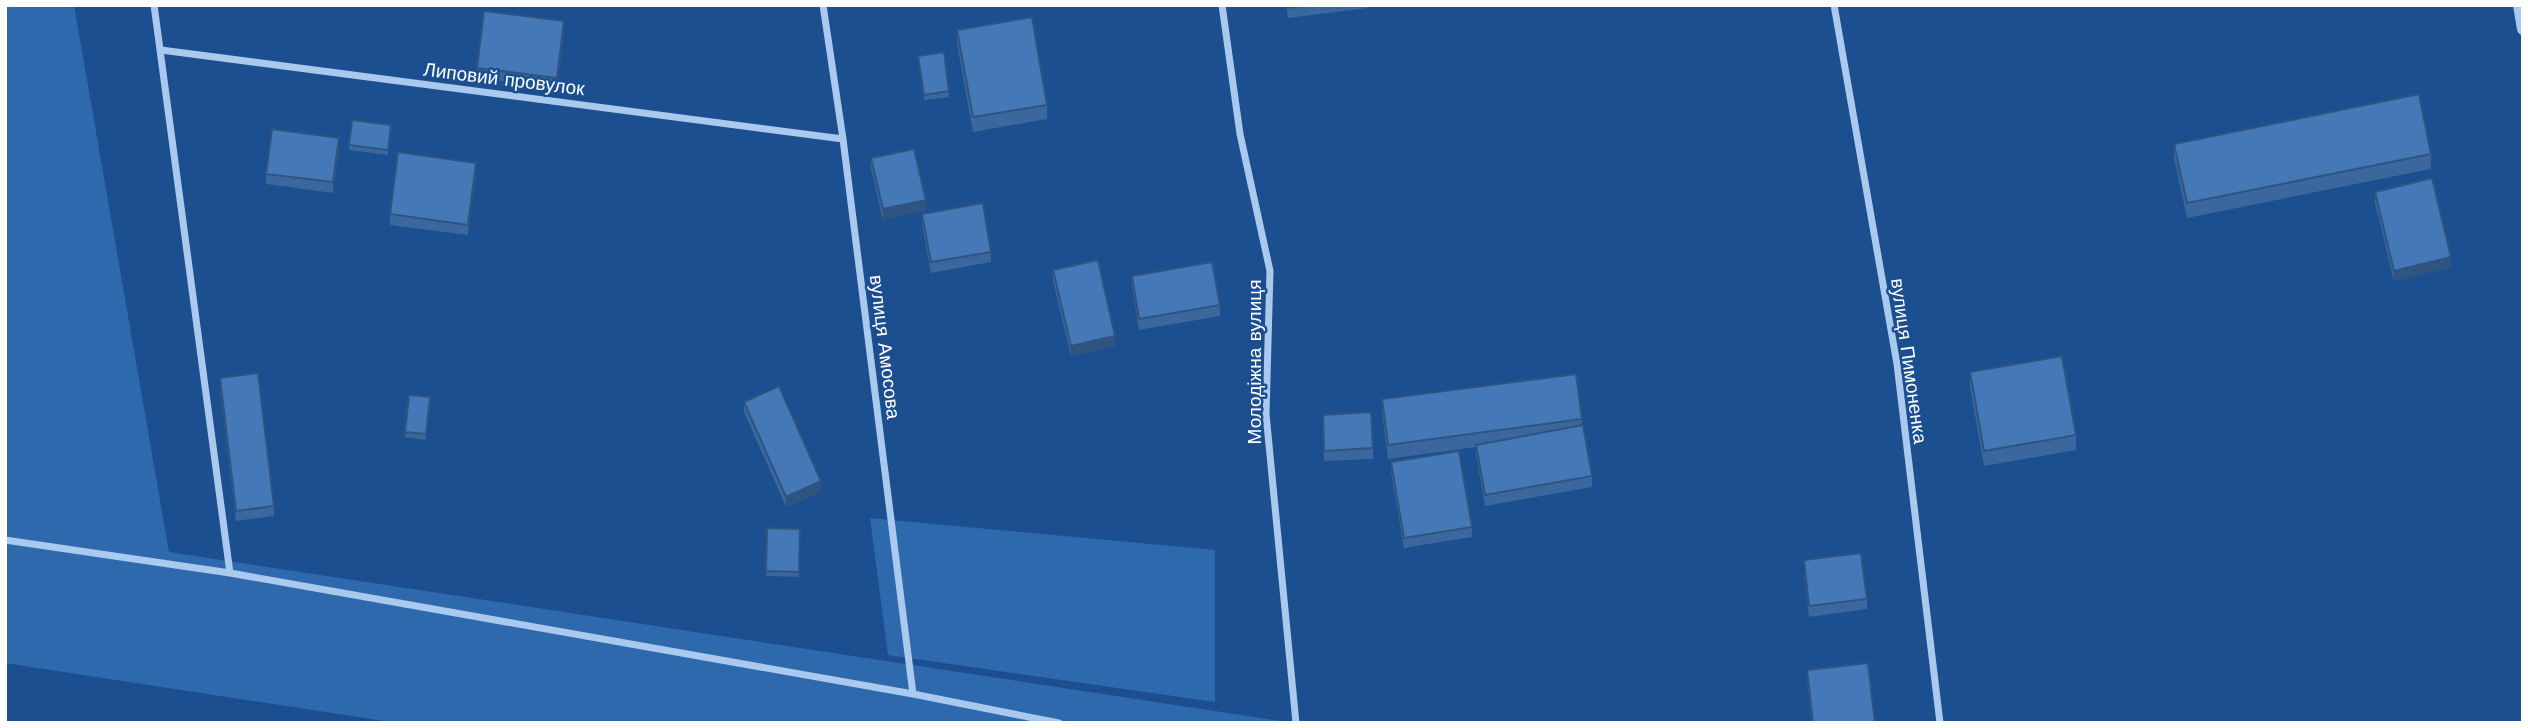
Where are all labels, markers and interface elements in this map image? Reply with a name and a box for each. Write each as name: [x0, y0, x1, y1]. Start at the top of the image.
street label: Липовий провулок: [422, 58, 587, 100]
street label: вулиця Амосова: [865, 274, 905, 421]
street label: вулиця Пимоненка: [1886, 277, 1932, 446]
street label: Молодіжна вулиця: [1243, 280, 1266, 444]

